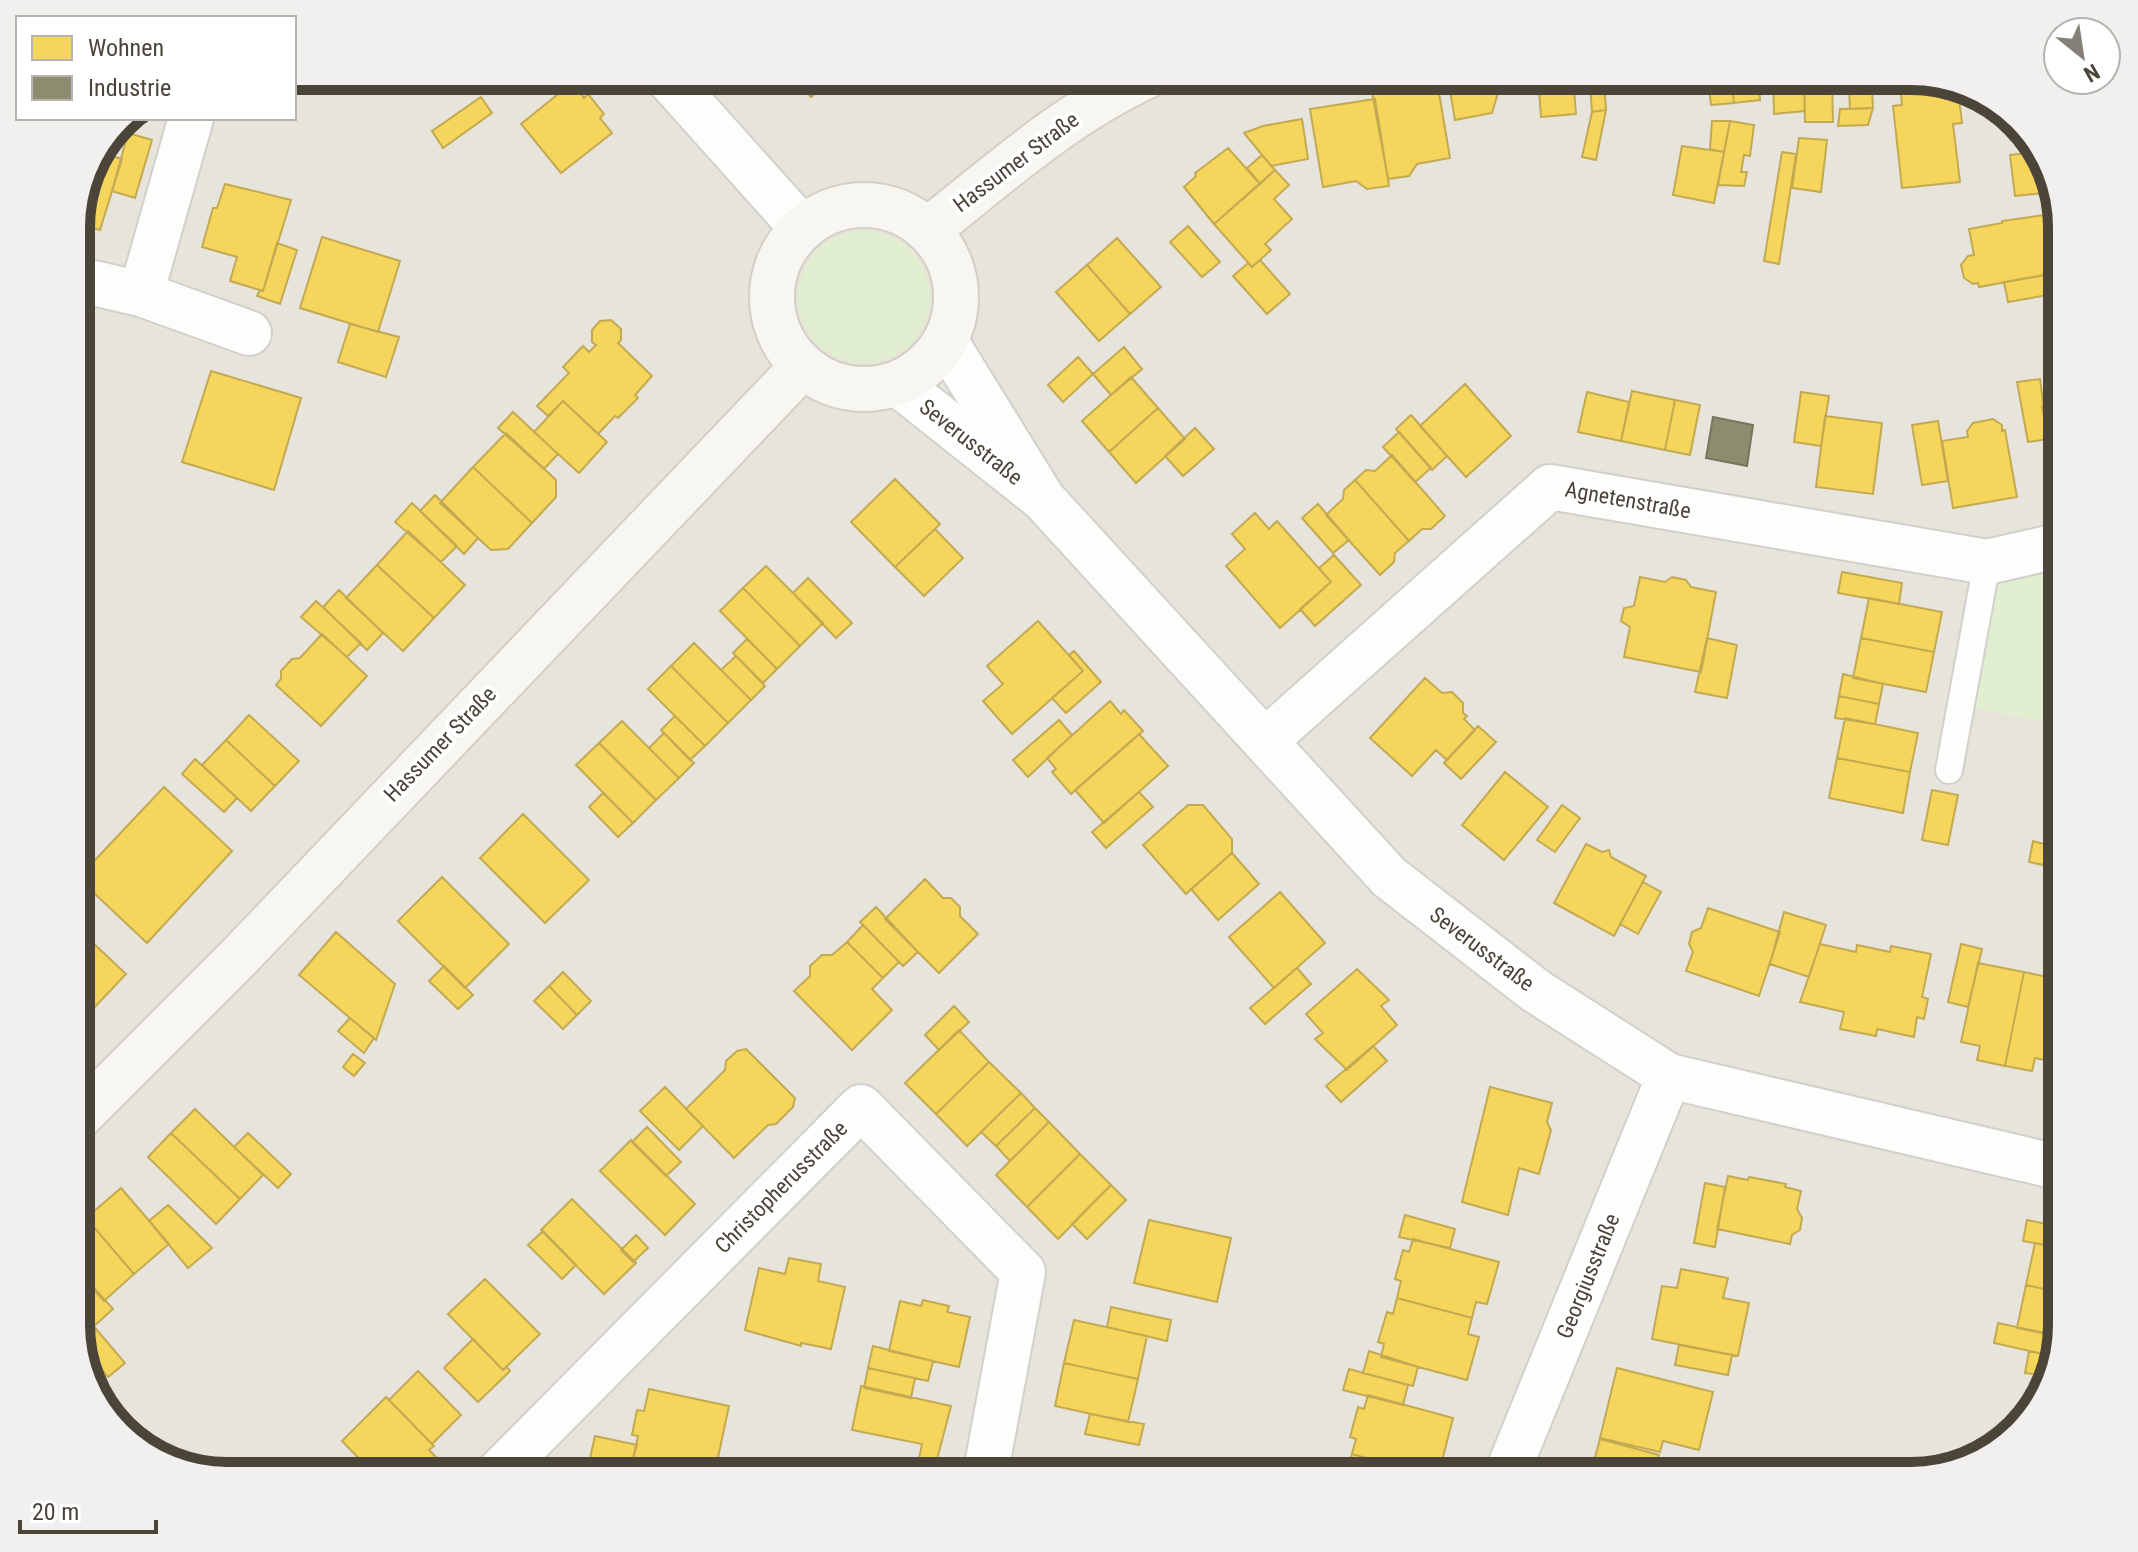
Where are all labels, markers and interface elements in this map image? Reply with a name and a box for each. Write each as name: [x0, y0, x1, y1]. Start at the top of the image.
legend: [16, 16, 296, 120]
north arrow: [2042, 16, 2122, 96]
text: Wohnen: [88, 34, 164, 62]
text: N: [2080, 59, 2104, 87]
text: Industrie: [88, 74, 171, 102]
street label: Hassumer Straße: [949, 107, 1083, 217]
street label: Severusstraße: [915, 394, 1027, 490]
street label: Agnetenstraße: [1563, 477, 1693, 523]
street label: Hassumer Straße: [379, 681, 501, 807]
street label: Severusstraße: [1425, 902, 1539, 996]
street label: Christopherusstraße: [710, 1116, 852, 1258]
street label: Georgiusstraße: [1552, 1210, 1624, 1342]
scale bar: [20, 1484, 156, 1534]
text: 20 m: [32, 1498, 79, 1526]

